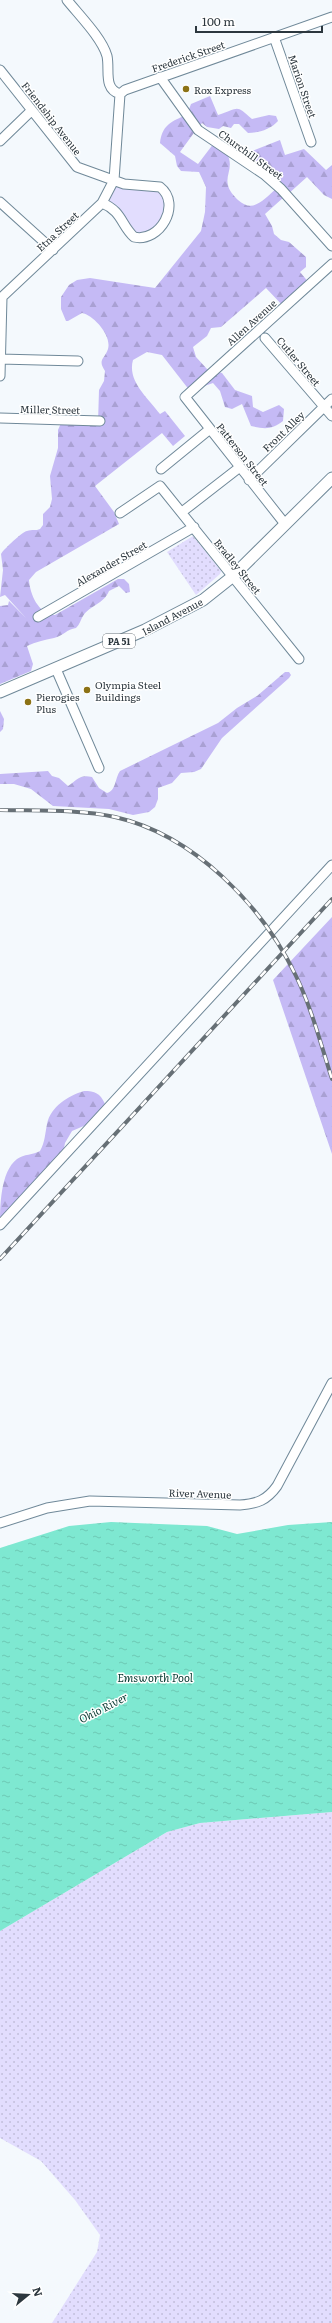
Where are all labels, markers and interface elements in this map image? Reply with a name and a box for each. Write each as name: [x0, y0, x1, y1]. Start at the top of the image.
scale bar: [196, 8, 322, 34]
text: 100 m: [202, 12, 235, 30]
street label: Frederick Street: [149, 36, 227, 76]
street label: Marion Street: [285, 52, 321, 120]
street label: Friendship Avenue: [19, 78, 85, 158]
place label: Rox Express: [194, 82, 252, 97]
marker: Rox Express: [181, 84, 191, 94]
street label: Churchill Street: [216, 125, 286, 183]
street label: Etna Street: [33, 208, 81, 254]
street label: Allen Avenue: [223, 295, 279, 349]
street label: Cutler Street: [274, 333, 324, 389]
street label: Miller Street: [20, 401, 80, 417]
street label: Front Alley: [259, 407, 308, 455]
street label: Patterson Street: [214, 419, 272, 489]
street label: Bradley Street: [211, 535, 265, 597]
street label: Alexander Street: [73, 537, 149, 589]
street label: Island Avenue: [139, 594, 205, 638]
road number: PA 51: [103, 634, 135, 648]
place label: Olympia Steel Buildings: [95, 677, 162, 704]
marker: Olympia Steel Buildings: [82, 685, 92, 695]
place label: Pierogies Plus: [36, 689, 80, 716]
marker: Pierogies Plus: [23, 697, 33, 707]
street label: River Avenue: [168, 1484, 232, 1502]
water label: Emsworth Pool: [117, 1669, 194, 1685]
water label: Ohio River: [76, 1688, 130, 1726]
north arrow: [8, 2275, 48, 2315]
text: N: [29, 2285, 47, 2298]

